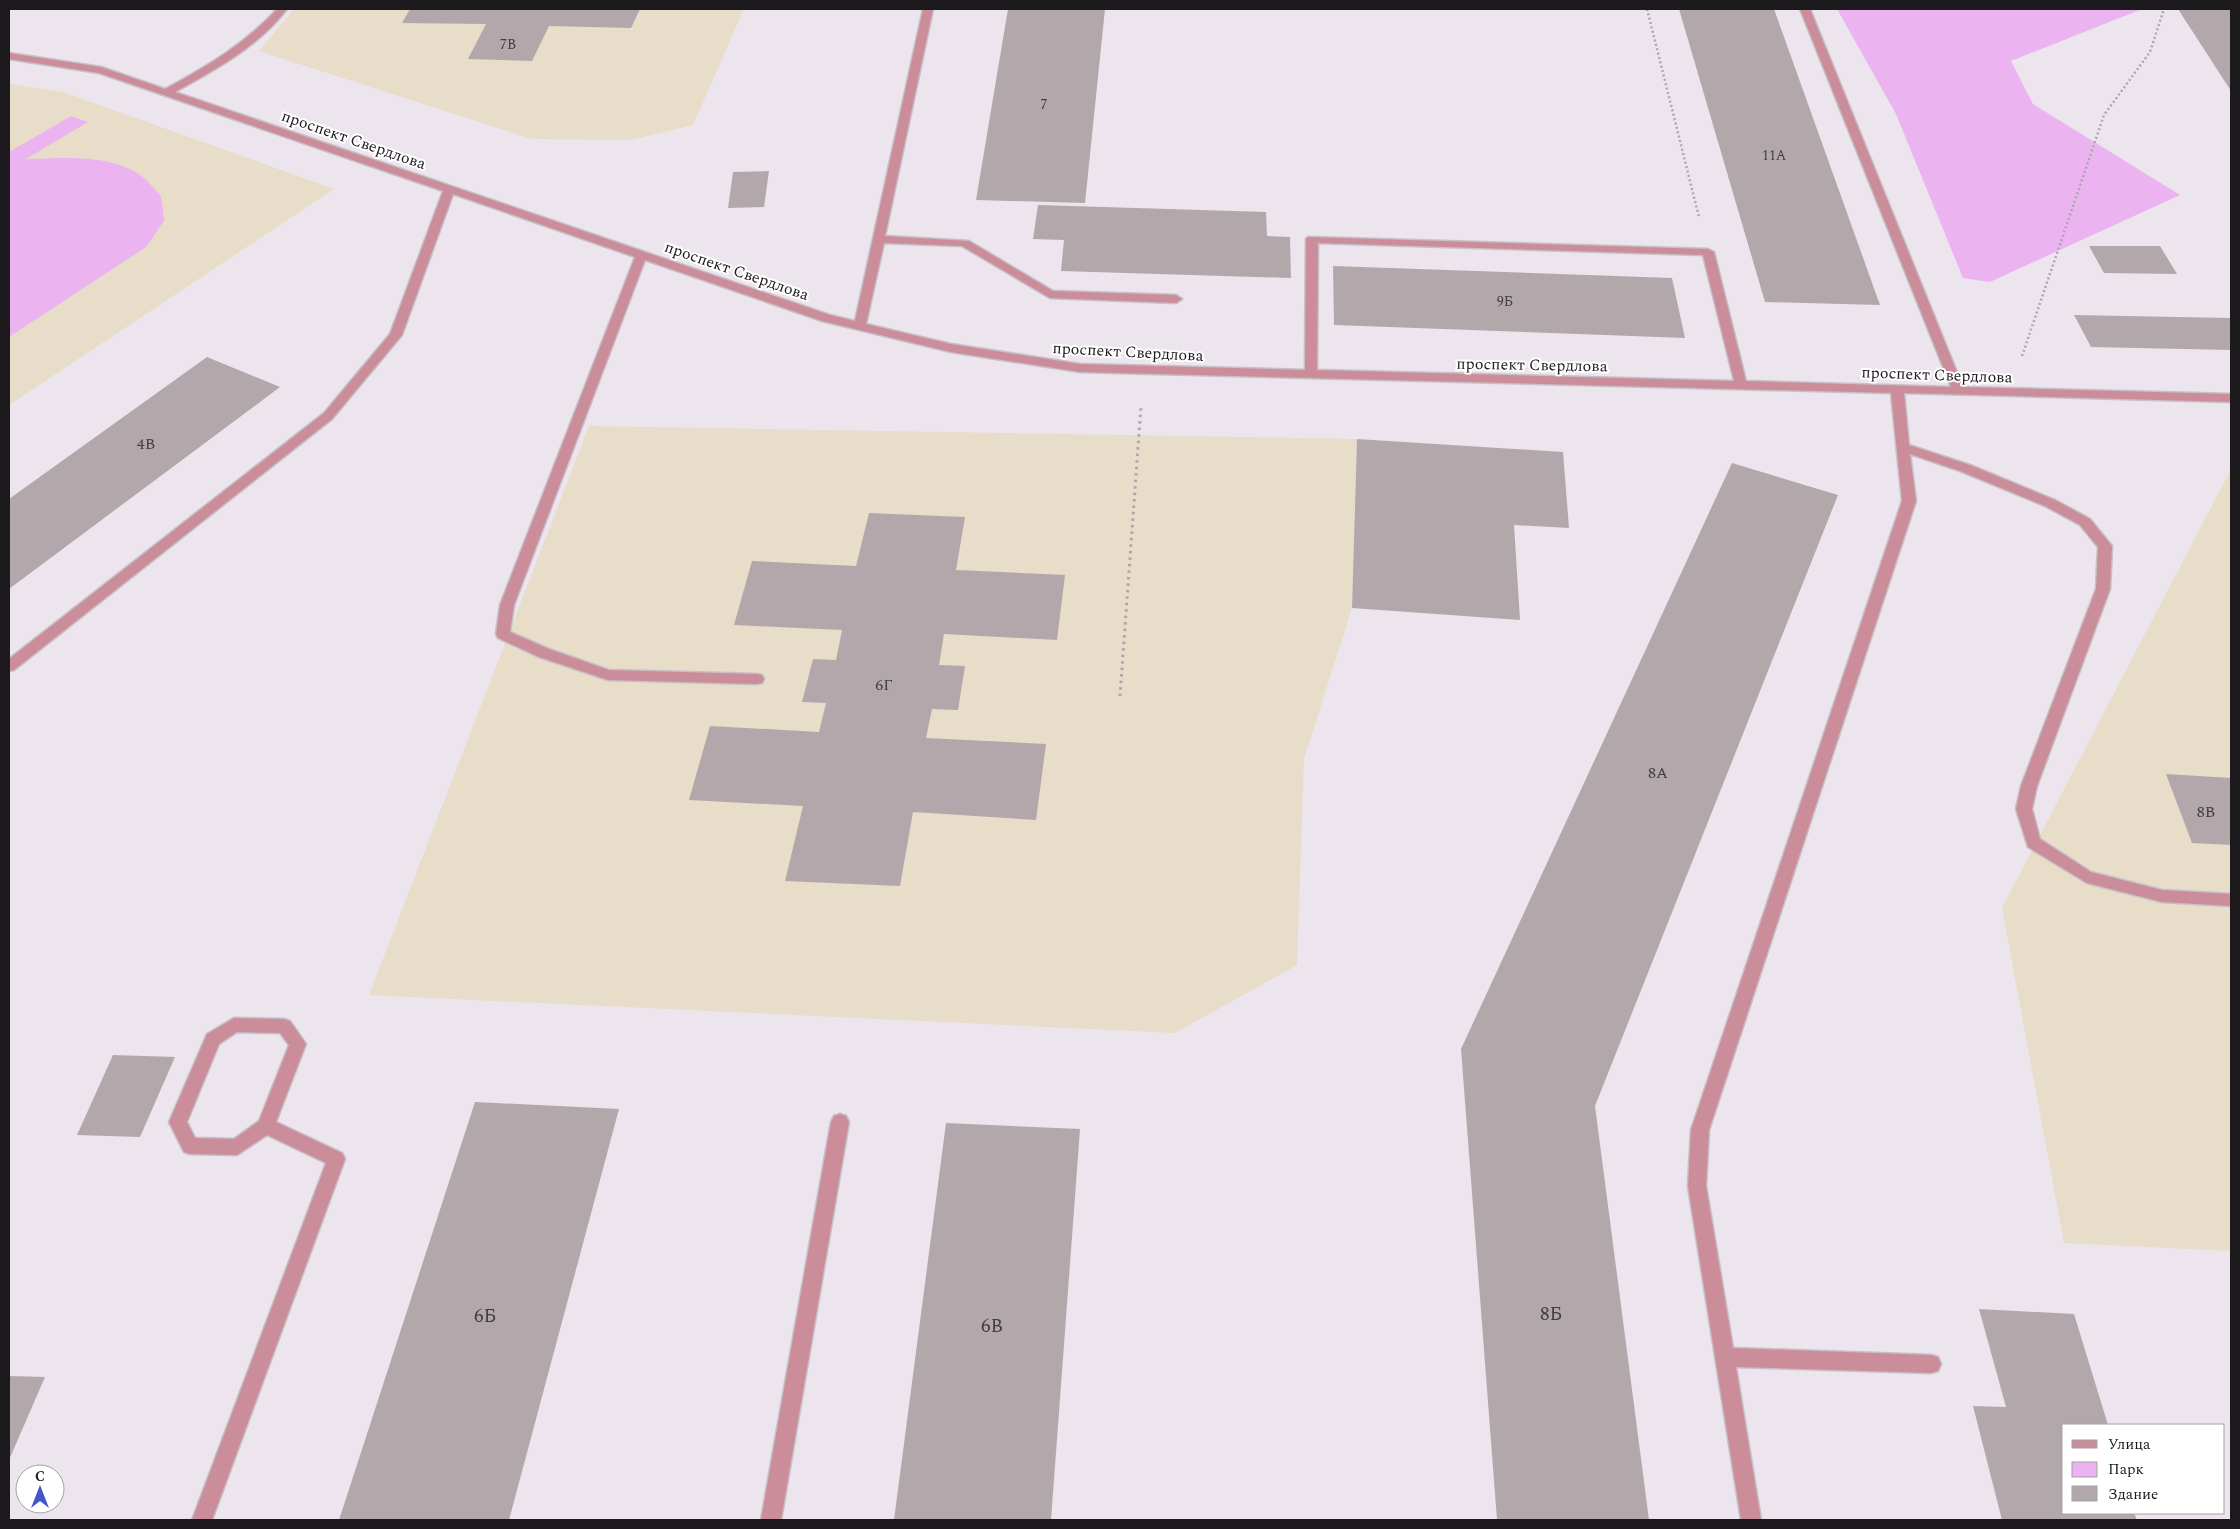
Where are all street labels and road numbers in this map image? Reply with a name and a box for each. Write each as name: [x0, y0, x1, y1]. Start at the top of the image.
street label: проспект Свердлова: [278, 104, 429, 176]
street label: проспект Свердлова: [661, 235, 812, 307]
street label: проспект Свердлова: [1052, 336, 1204, 368]
street label: проспект Свердлова: [1456, 352, 1608, 378]
street label: проспект Свердлова: [1861, 360, 2013, 390]

